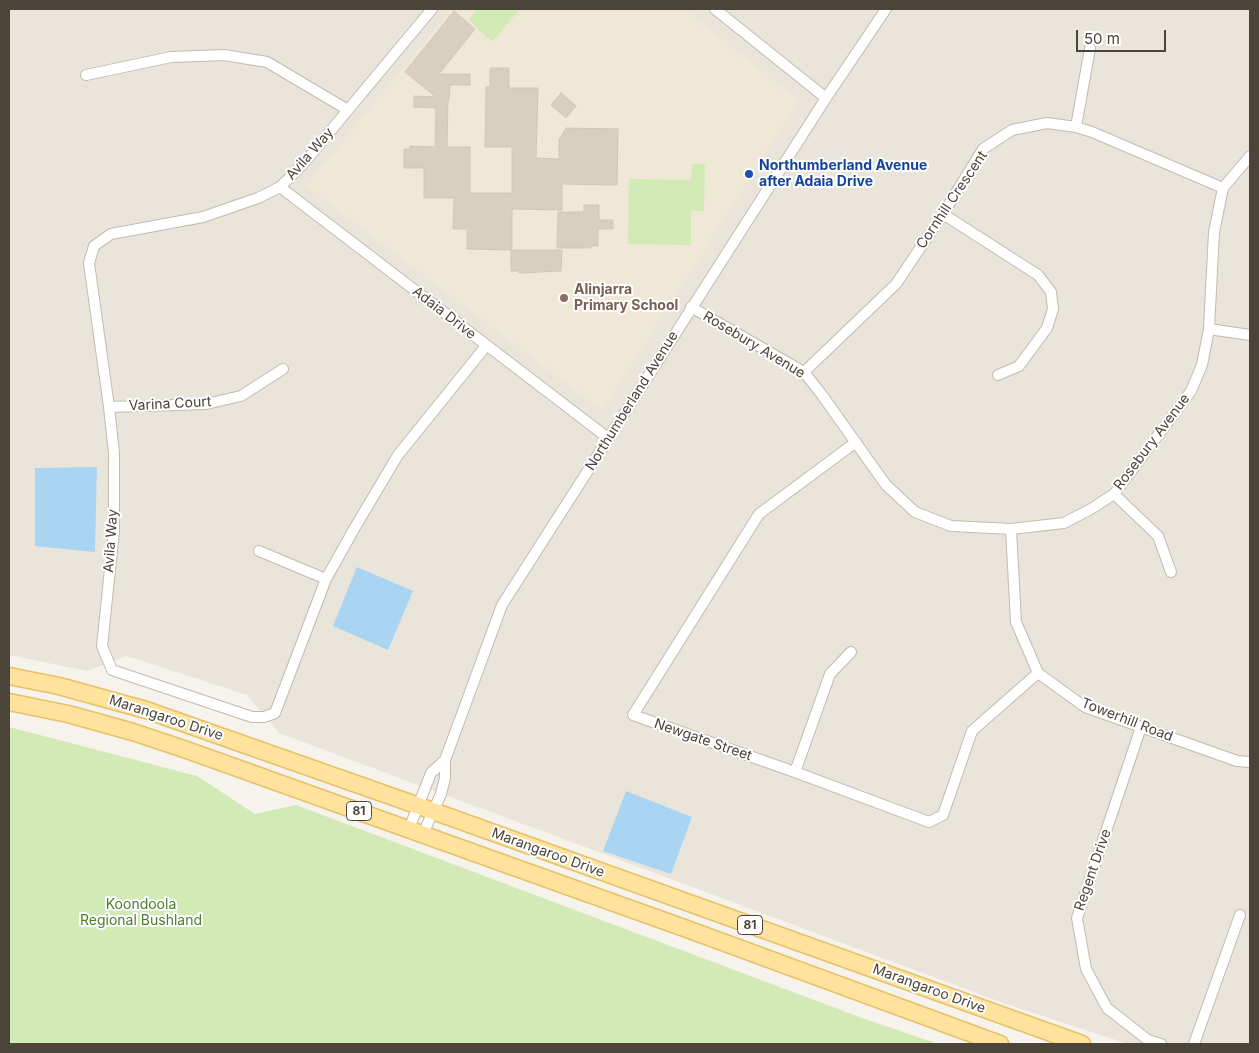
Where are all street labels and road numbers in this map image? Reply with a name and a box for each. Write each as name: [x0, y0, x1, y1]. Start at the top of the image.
street label: Avila Way: [283, 124, 337, 184]
street label: Cornhill Crescent: [913, 148, 991, 252]
street label: Adaia Drive: [409, 283, 479, 343]
street label: Rosebury Avenue: [700, 308, 808, 382]
street label: Northumberland Avenue: [582, 328, 682, 474]
street label: Rosebury Avenue: [1110, 391, 1194, 493]
street label: Varina Court: [128, 393, 212, 415]
street label: Avila Way: [100, 509, 122, 573]
street label: Marangaroo Drive: [107, 692, 225, 744]
street label: Towerhill Road: [1079, 695, 1175, 745]
street label: Newgate Street: [652, 715, 754, 765]
road number: 81: [346, 801, 372, 820]
street label: Marangaroo Drive: [489, 825, 607, 881]
street label: Regent Drive: [1071, 827, 1115, 913]
road number: 81: [738, 916, 762, 934]
street label: Marangaroo Drive: [870, 961, 988, 1017]

